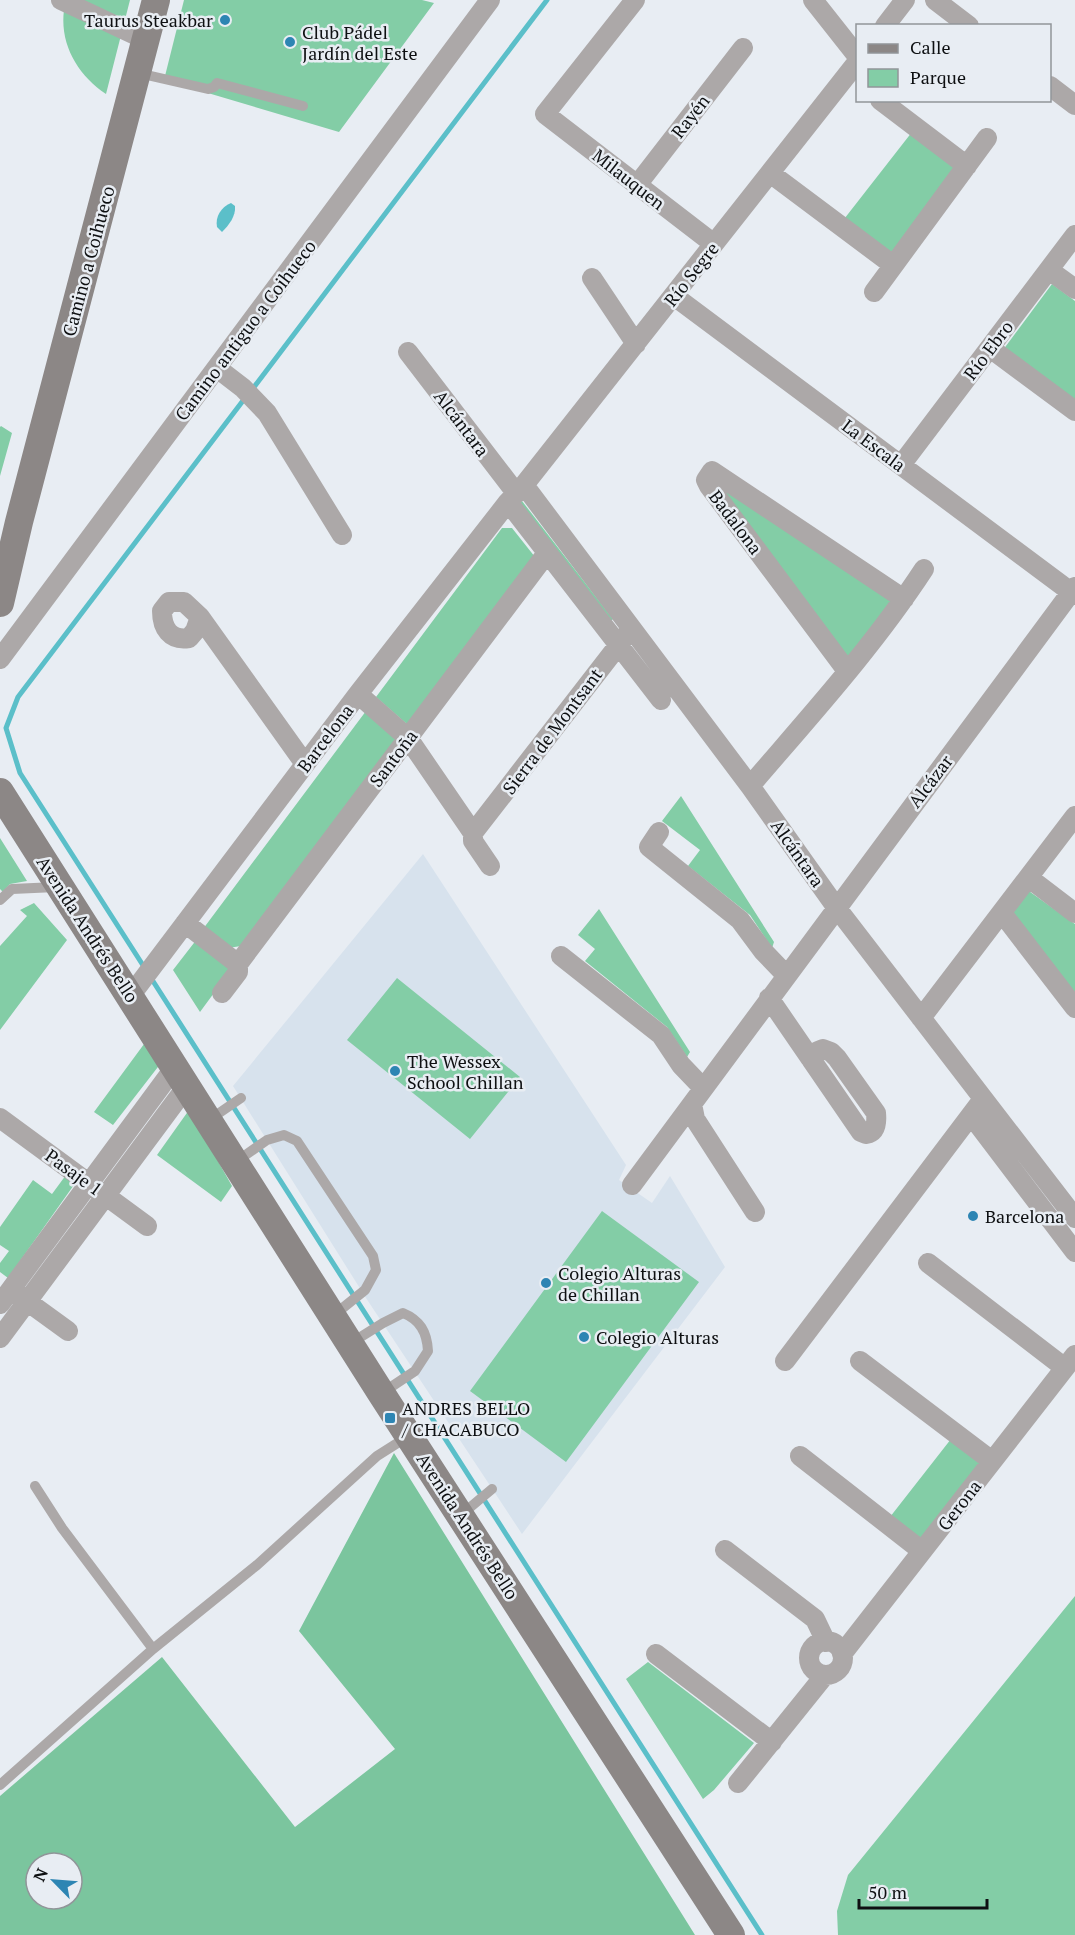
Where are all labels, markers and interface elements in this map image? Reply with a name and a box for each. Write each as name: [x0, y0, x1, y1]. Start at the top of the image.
place label: Taurus Steakbar: [84, 8, 213, 32]
marker: Taurus Steakbar: [218, 13, 232, 27]
place label: Club Pádel Jardín del Este: [302, 20, 417, 65]
legend: [856, 24, 1051, 102]
marker: Club Pádel Jardín del Este: [283, 35, 297, 49]
text: Calle: [910, 35, 951, 59]
text: Parque: [910, 65, 966, 89]
street label: Rayén: [665, 89, 715, 143]
street label: Milauquen: [588, 143, 670, 215]
street label: Camino a Coihueco: [56, 183, 120, 339]
street label: Camino antiguo a Coihueco: [169, 235, 321, 425]
street label: Río Segre: [658, 237, 724, 311]
street label: Río Ebro: [958, 315, 1018, 385]
street label: Alcántara: [429, 385, 495, 461]
street label: La Escala: [837, 413, 911, 477]
street label: Badalona: [704, 485, 768, 559]
street label: Sierra de Montsant: [497, 663, 608, 799]
street label: Barcelona: [292, 699, 358, 777]
street label: Santoña: [364, 724, 422, 792]
street label: Alcázar: [902, 750, 958, 812]
street label: Alcántara: [766, 814, 830, 892]
street label: Avenida Andrés Bello: [32, 851, 144, 1007]
place label: The Wessex School Chillan: [407, 1049, 524, 1094]
marker: The Wessex School Chillan: [388, 1064, 402, 1078]
street label: Pasaje 1: [41, 1143, 107, 1201]
place label: Barcelona: [985, 1204, 1064, 1228]
marker: Barcelona: [966, 1209, 980, 1223]
place label: Colegio Alturas de Chillan: [558, 1261, 681, 1306]
marker: Colegio Alturas de Chillan: [539, 1276, 553, 1290]
place label: Colegio Alturas: [596, 1325, 719, 1349]
marker: Colegio Alturas: [577, 1330, 591, 1344]
place label: ANDRES BELLO / CHACABUCO: [401, 1396, 530, 1441]
marker: ANDRES BELLO / CHACABUCO: [383, 1411, 397, 1425]
street label: Avenida Andrés Bello: [412, 1448, 524, 1604]
street label: Gerona: [932, 1475, 986, 1535]
north arrow: [24, 1851, 84, 1911]
text: N: [28, 1865, 53, 1885]
scale bar: [859, 1872, 986, 1910]
text: 50 m: [868, 1880, 908, 1904]

